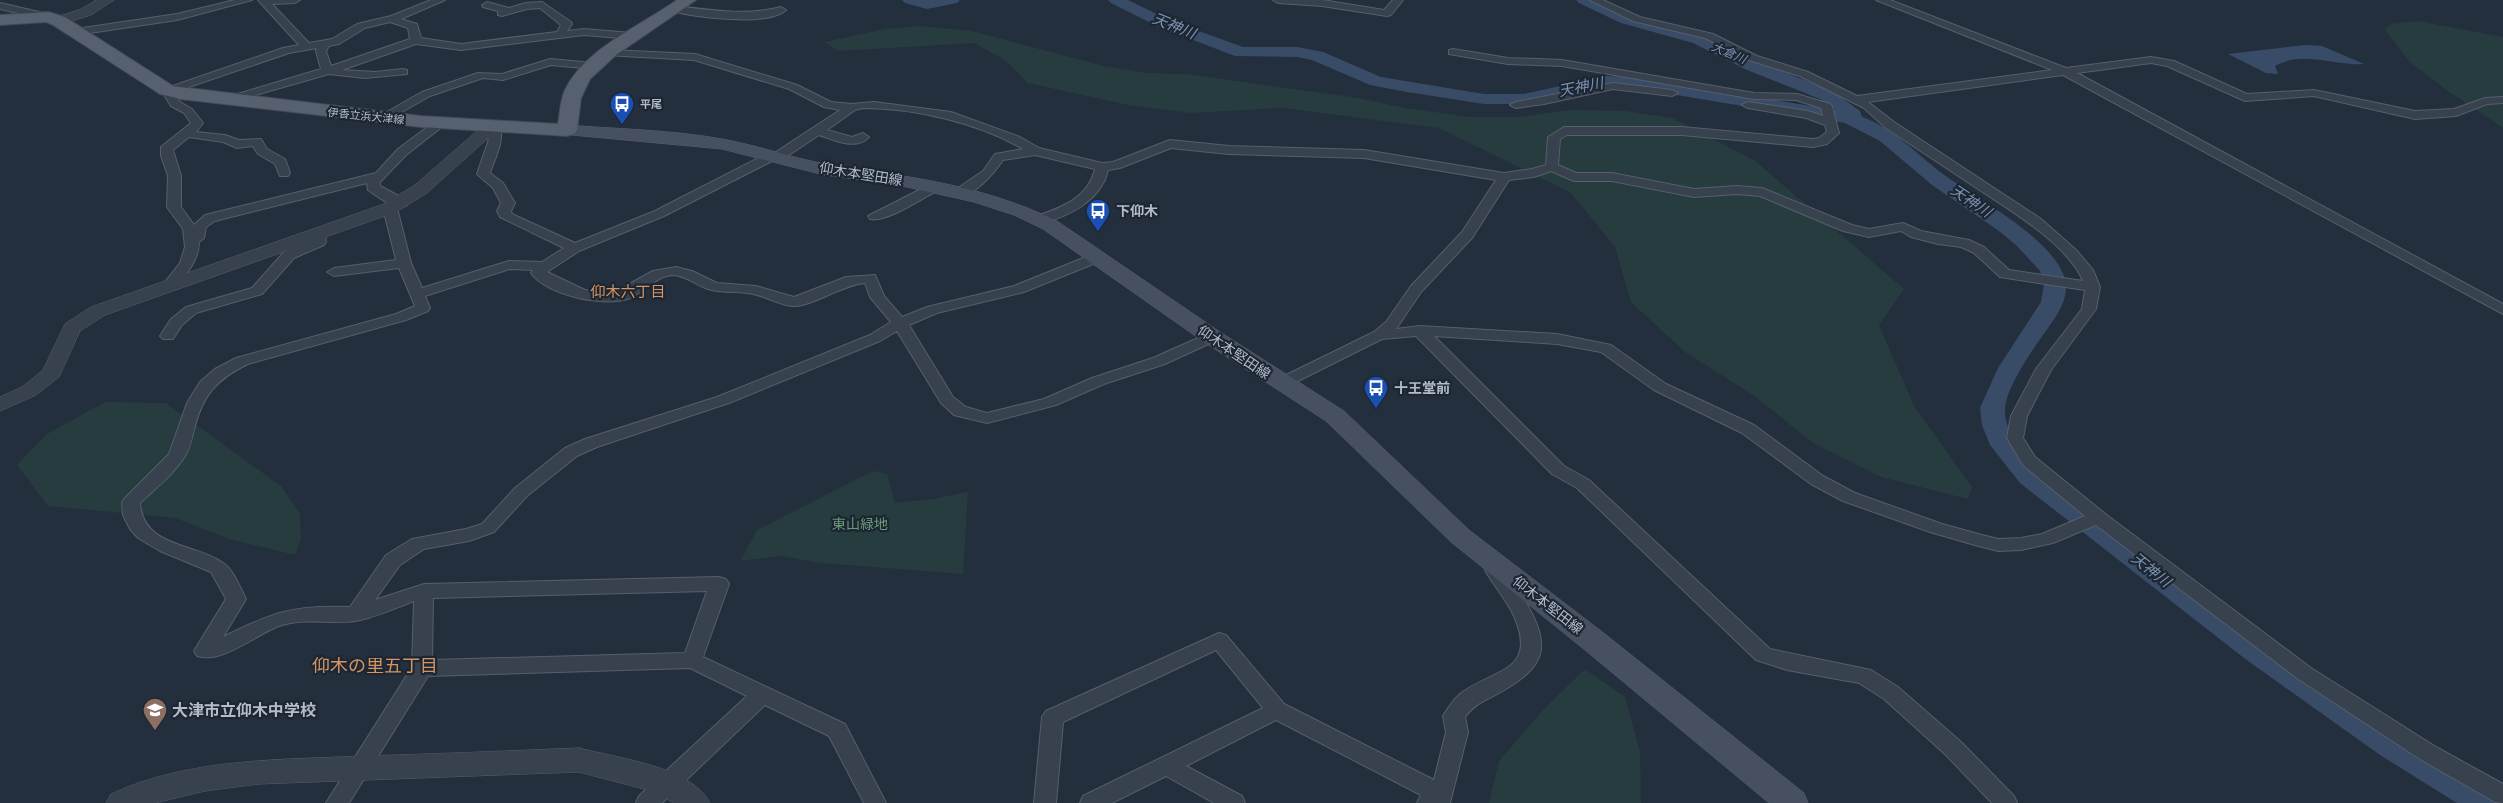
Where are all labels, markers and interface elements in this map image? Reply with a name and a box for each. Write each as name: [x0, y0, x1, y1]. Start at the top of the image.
water label: 天神川: [1149, 8, 1200, 44]
water label: 大倉川: [1709, 39, 1751, 68]
water label: 天神川: [1557, 73, 1607, 101]
bus stop icon: 平尾: [609, 91, 635, 125]
place label: 平尾: [640, 97, 662, 111]
street label: 伊香立浜大津線: [327, 105, 405, 127]
street label: 仰木本堅田線: [818, 159, 904, 189]
water label: 天神川: [1947, 180, 1997, 223]
bus stop icon: 下仰木: [1085, 198, 1111, 232]
place label: 下仰木: [1116, 202, 1158, 220]
district label: 仰木六丁目: [589, 282, 666, 302]
street label: 仰木本堅田線: [1194, 321, 1274, 383]
bus stop icon: 十王堂前: [1363, 375, 1389, 409]
place label: 十王堂前: [1394, 379, 1450, 397]
park label: 東山緑地: [832, 515, 888, 533]
water label: 天神川: [2127, 548, 2176, 593]
street label: 仰木本堅田線: [1509, 572, 1587, 638]
district label: 仰木の里五丁目: [312, 654, 438, 678]
school or university icon: 大津市立仰木中学校: [142, 697, 168, 731]
place label: 大津市立仰木中学校: [172, 700, 316, 721]

